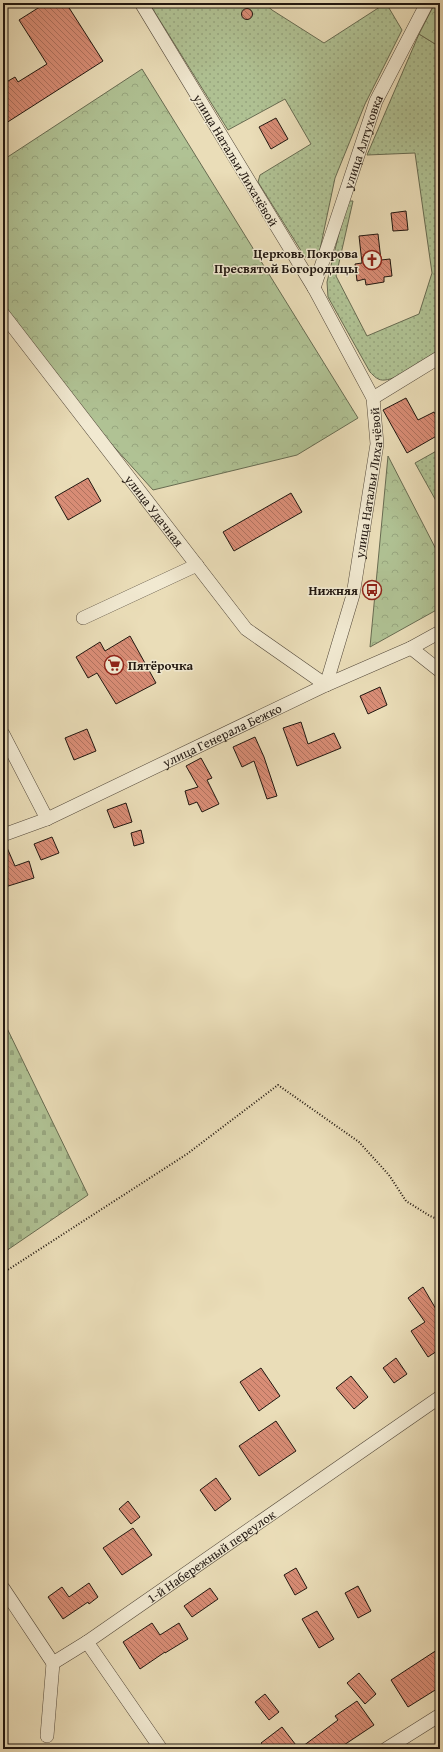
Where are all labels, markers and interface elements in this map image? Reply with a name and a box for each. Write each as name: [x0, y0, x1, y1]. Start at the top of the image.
street label: улица Натальи Лихачёвой: [188, 89, 283, 230]
street label: улица Алтуховка: [338, 91, 388, 193]
place label: Церковь Покрова Пресвятой Богородицы: [214, 244, 358, 278]
church icon: Церковь Покрова Пресвятой Богородицы: [361, 249, 383, 271]
street label: улица Натальи Лихачёвой: [350, 406, 387, 560]
street label: улица Удачная: [120, 470, 188, 551]
bus stop icon: Нижняя: [361, 579, 383, 601]
place label: Нижняя: [309, 581, 358, 600]
supermarket icon: Пятёрочка: [103, 654, 125, 676]
place label: Пятёрочка: [128, 656, 194, 675]
street label: улица Генерала Бежко: [159, 699, 285, 773]
street label: 1-й Набережный переулок: [143, 1505, 280, 1608]

